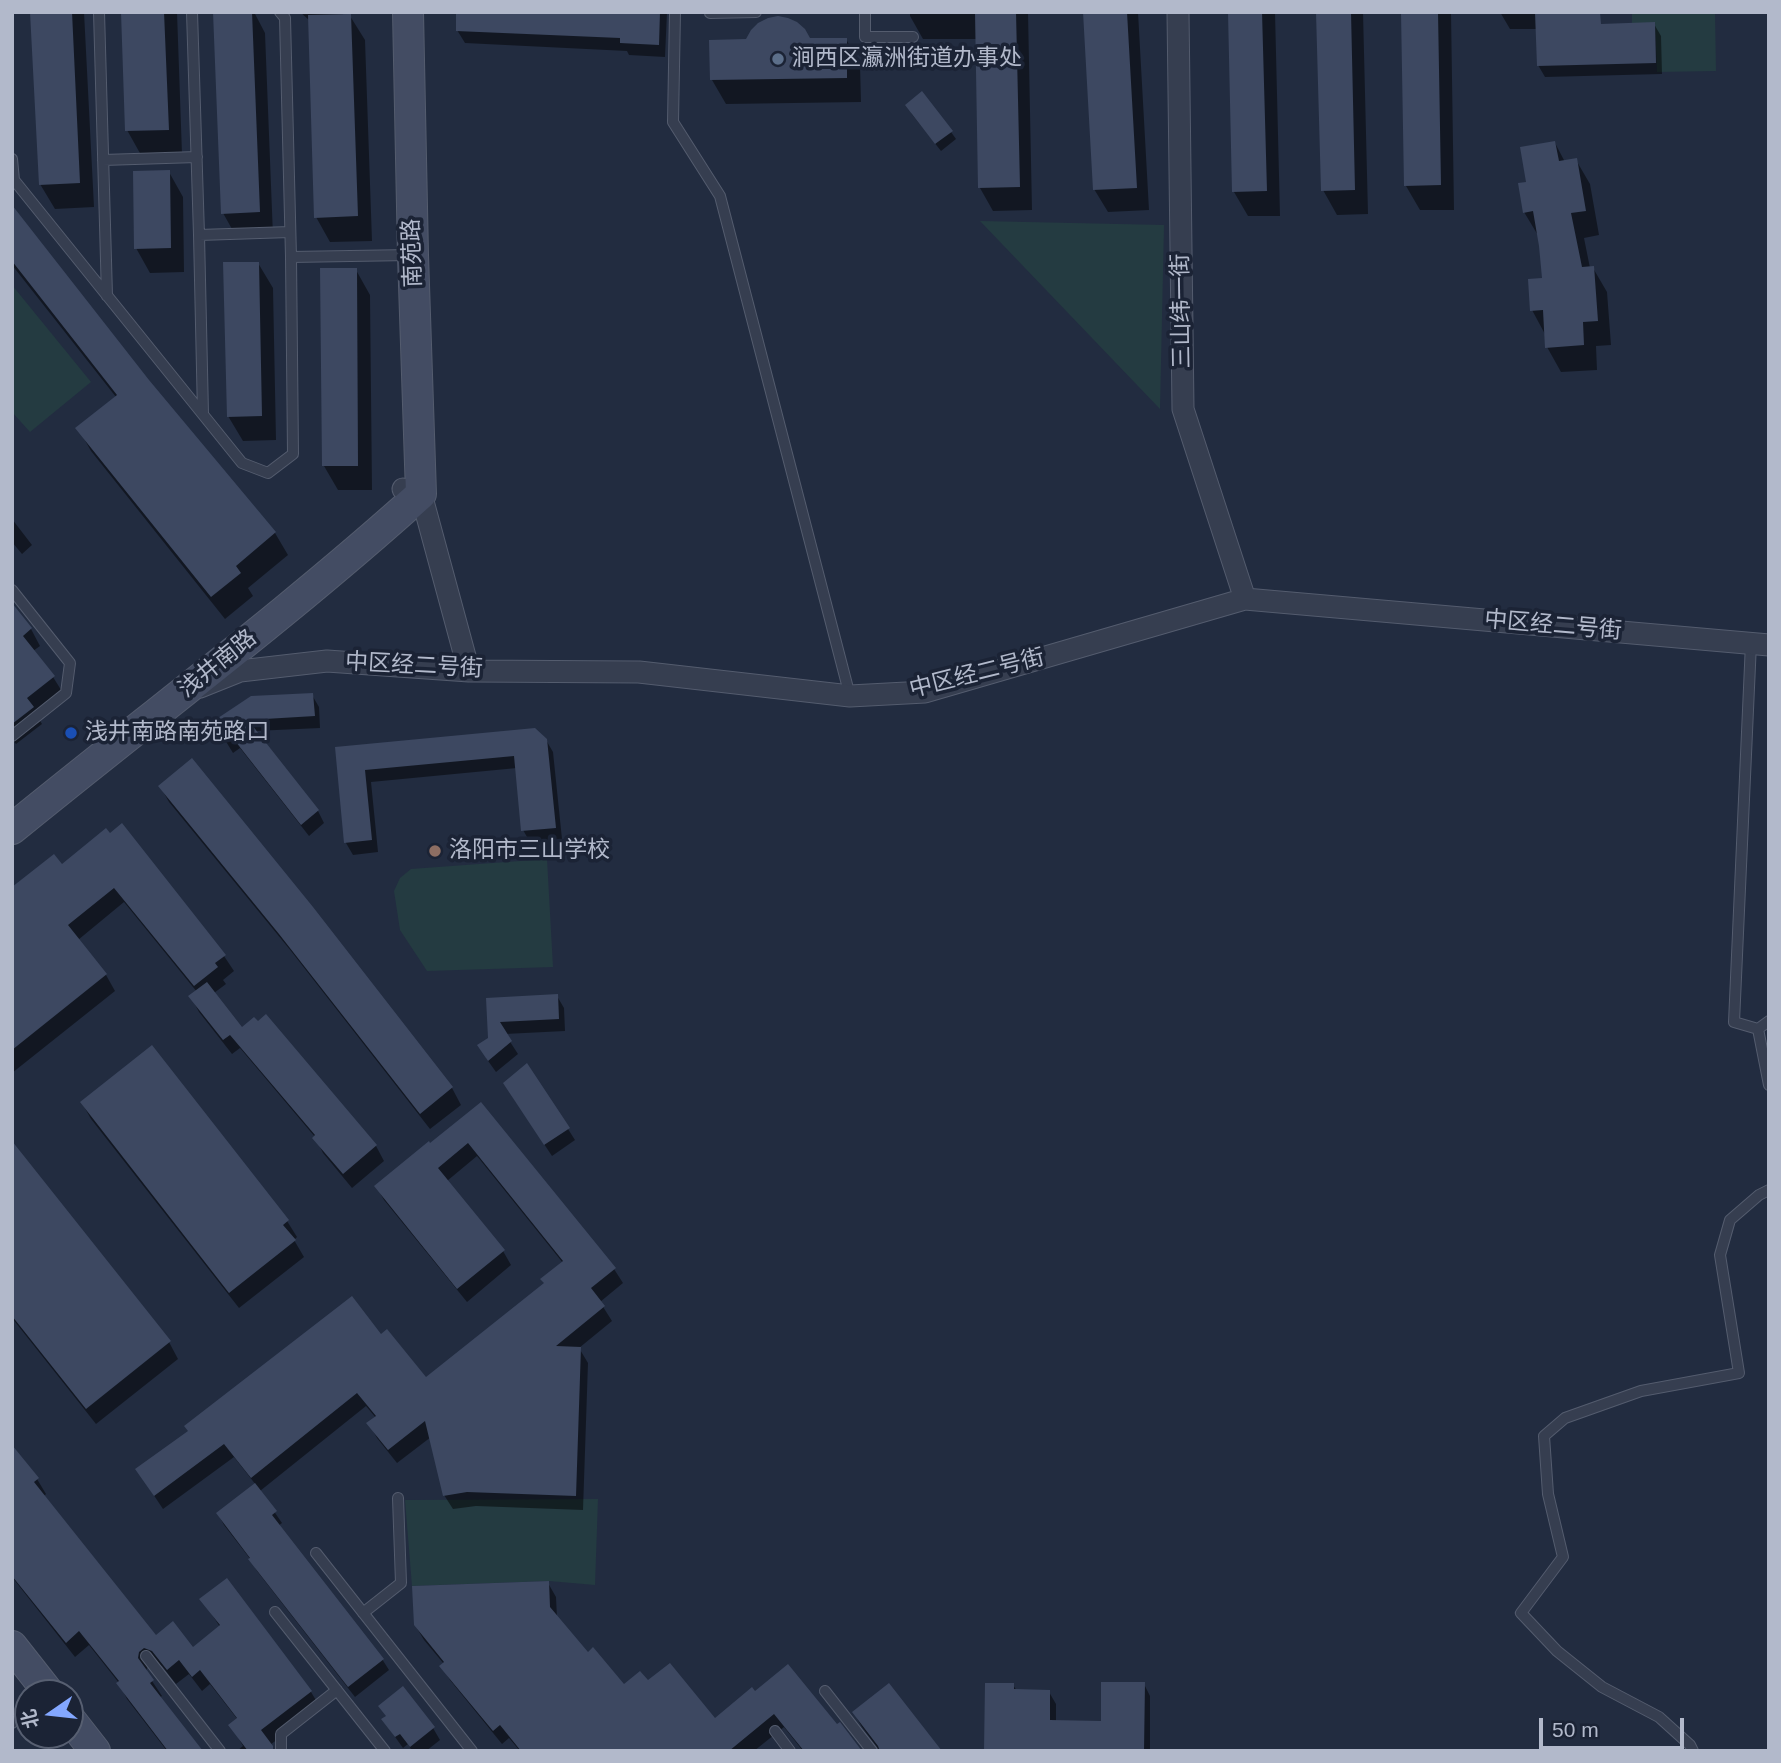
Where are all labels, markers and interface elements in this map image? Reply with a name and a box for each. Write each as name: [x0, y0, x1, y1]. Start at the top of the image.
place label: 涧西区瀛洲街道办事处: [792, 45, 1022, 73]
marker: 涧西区瀛洲街道办事处: [770, 51, 786, 67]
street label: 南苑路: [398, 218, 428, 288]
street label: 三山纬一街: [1167, 253, 1197, 369]
street label: 中区经二号街: [1483, 606, 1623, 646]
street label: 浅井南路: [174, 624, 262, 704]
street label: 中区经二号街: [907, 644, 1047, 704]
street label: 中区经二号街: [344, 649, 484, 683]
place label: 浅井南路南苑路口: [85, 719, 269, 747]
marker: 浅井南路南苑路口: [63, 725, 79, 741]
place label: 洛阳市三山学校: [449, 837, 610, 865]
marker: 洛阳市三山学校: [427, 843, 443, 859]
north arrow: [14, 1679, 84, 1749]
scale bar: [1543, 1704, 1688, 1748]
text: 北: [18, 1707, 43, 1730]
text: 50 m: [1552, 1718, 1599, 1741]

